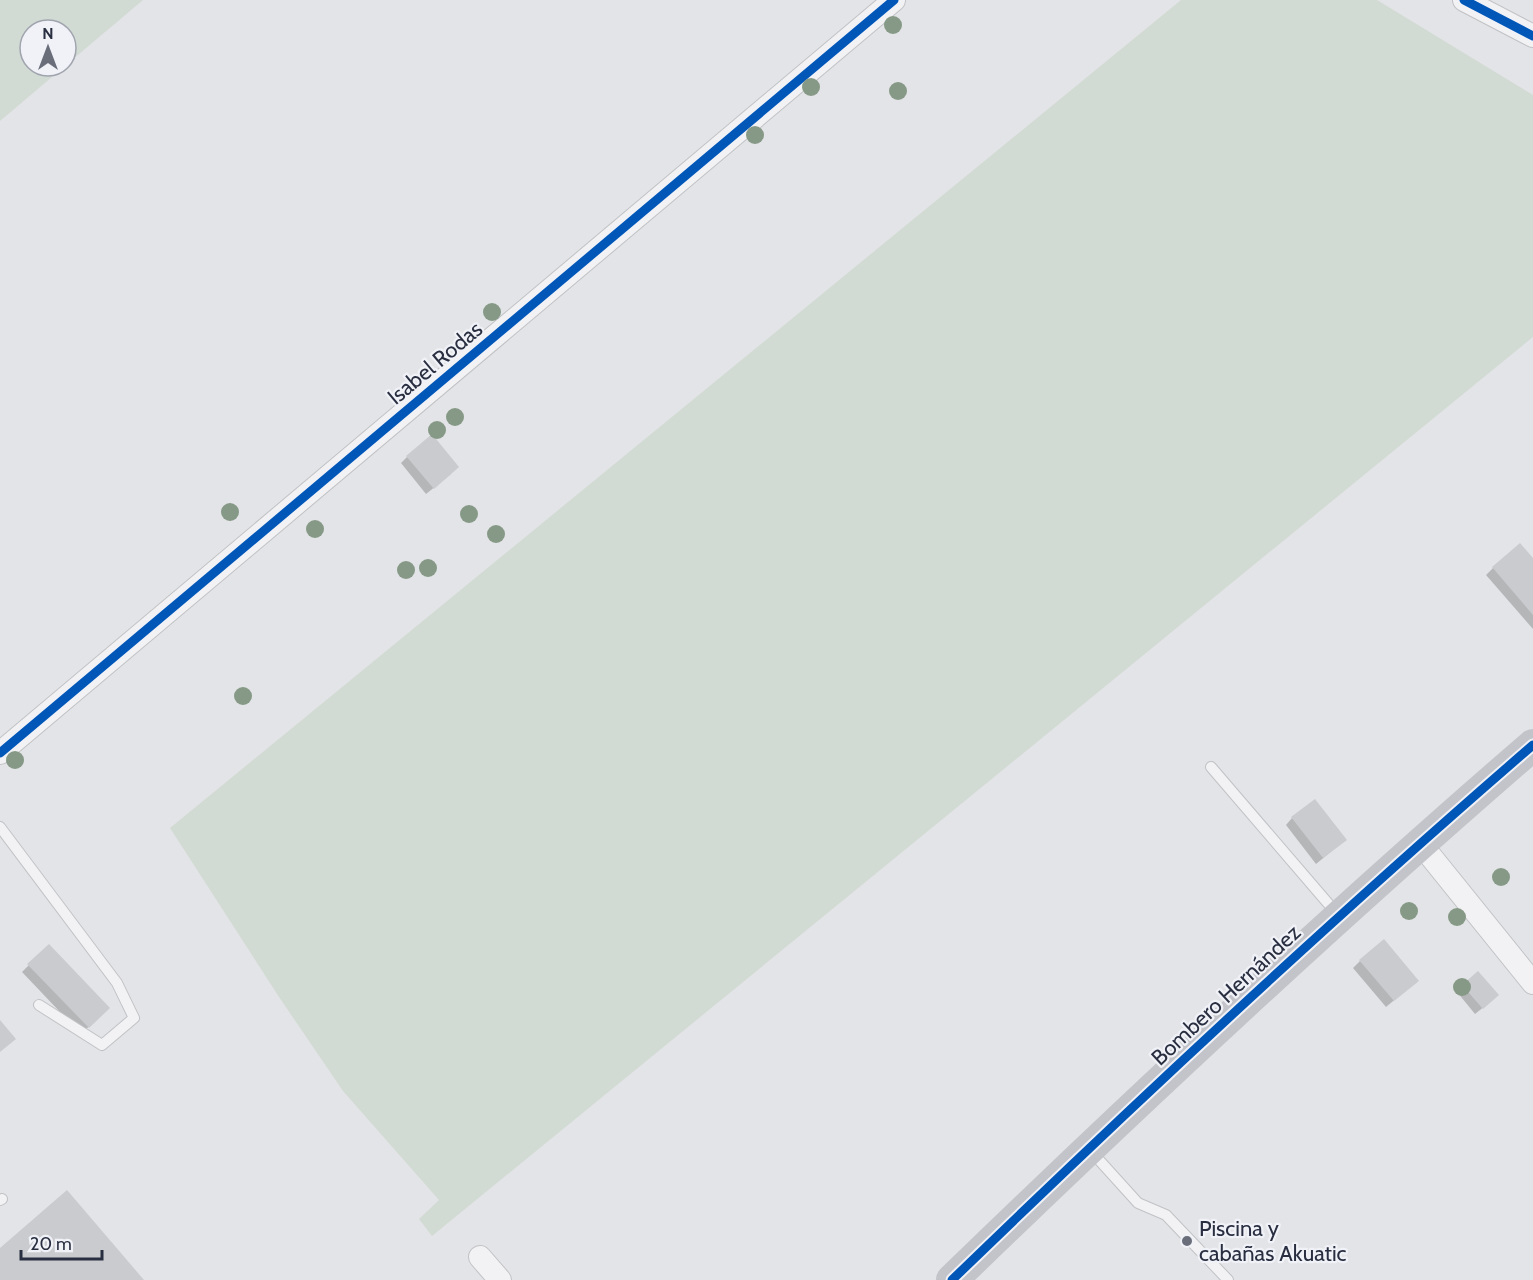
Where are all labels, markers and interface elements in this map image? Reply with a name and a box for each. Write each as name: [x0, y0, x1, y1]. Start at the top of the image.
north arrow: [18, 18, 78, 78]
text: N: [42, 24, 54, 43]
street label: Isabel Rodas: [382, 316, 488, 410]
street label: Bombero Hernández: [1146, 919, 1306, 1071]
place label: Piscina y cabañas Akuatic: [1199, 1215, 1347, 1267]
scale bar: [21, 1223, 102, 1261]
text: 20 m: [30, 1233, 72, 1255]
marker: Piscina y cabañas Akuatic: [1180, 1234, 1194, 1248]

